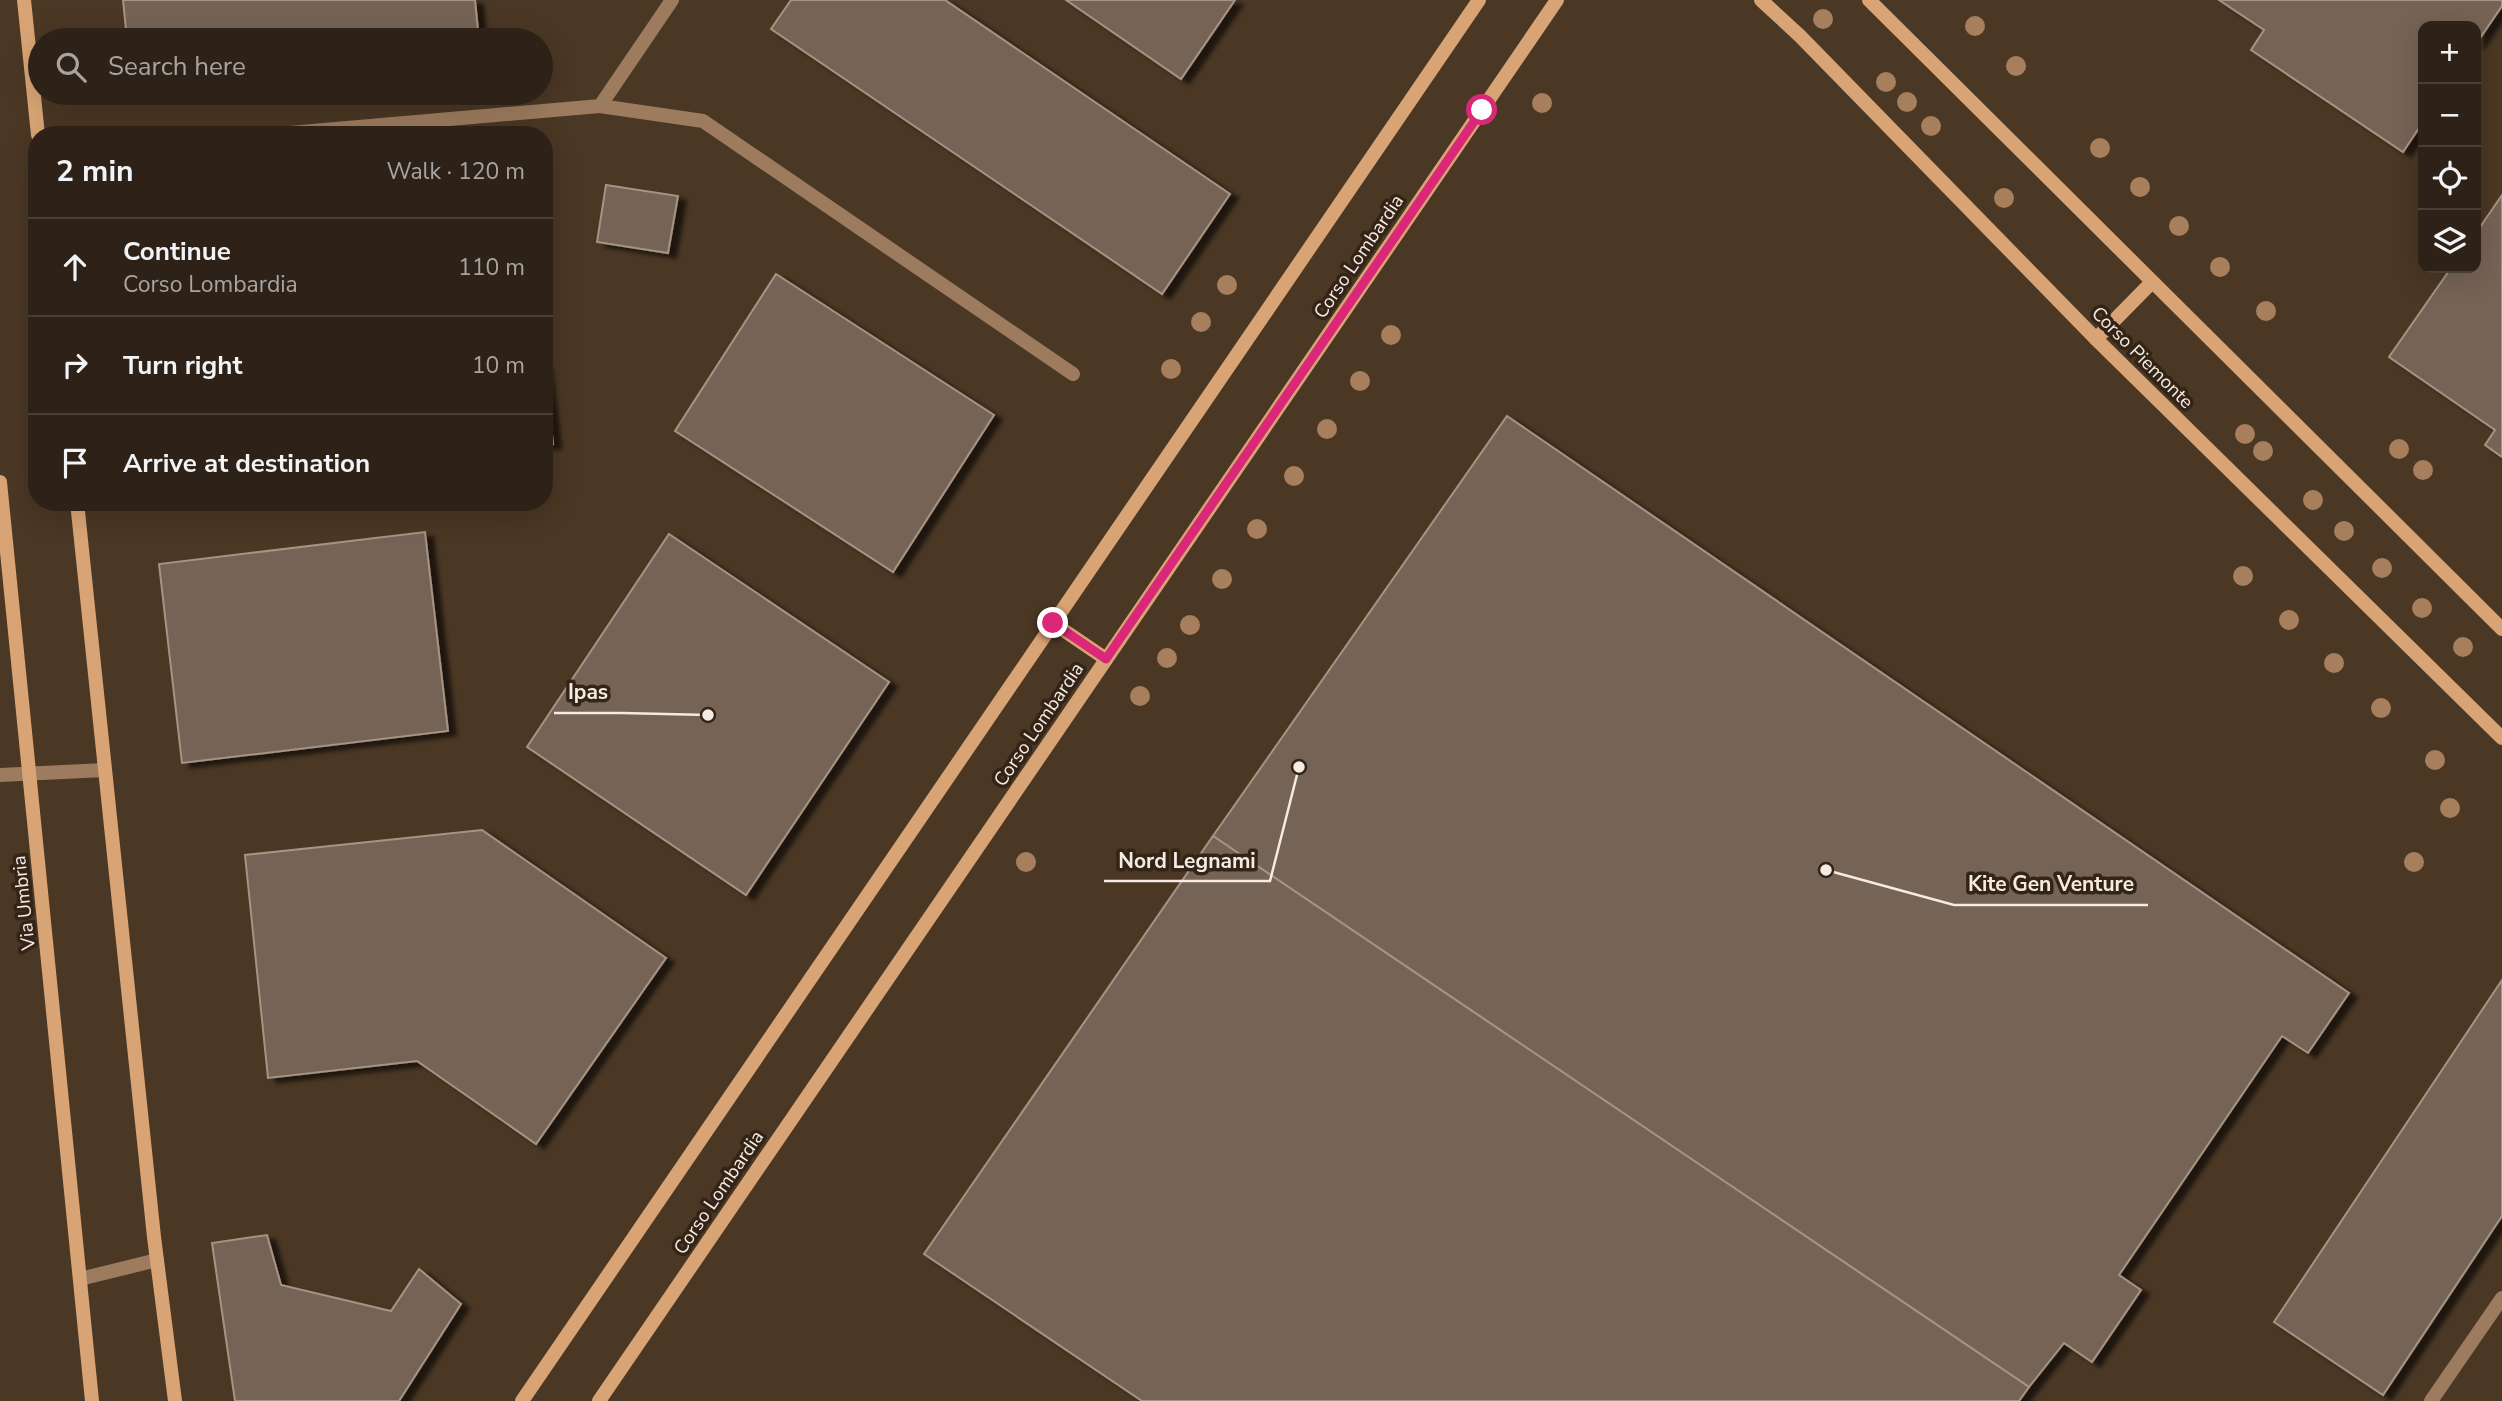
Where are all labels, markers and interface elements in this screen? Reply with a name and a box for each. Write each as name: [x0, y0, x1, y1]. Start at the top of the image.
map controls: [2418, 21, 2481, 273]
button: +: [2418, 21, 2481, 84]
search box: [28, 28, 553, 105]
icon: search: [52, 48, 90, 86]
text: Search here: [108, 49, 246, 84]
button: −: [2418, 84, 2481, 147]
route start: [1466, 94, 1497, 125]
button: locate: [2418, 147, 2481, 210]
text: 2 min: [56, 151, 134, 192]
text: Walk · 120 m: [386, 156, 525, 187]
street label: Corso Lombardia: [1308, 189, 1410, 324]
button: layers: [2418, 210, 2481, 273]
text: Continue: [123, 234, 231, 269]
icon: ahead: [56, 248, 94, 286]
text: 110 m: [458, 252, 525, 283]
text: Corso Lombardia: [123, 269, 298, 300]
street label: Corso Piemonte: [2085, 301, 2199, 415]
icon: right: [56, 346, 94, 384]
text: Turn right: [123, 348, 242, 383]
text: 10 m: [472, 350, 525, 381]
icon: arrive: [56, 444, 94, 482]
text: Arrive at destination: [123, 446, 370, 481]
route end: [1037, 607, 1068, 638]
street label: Corso Lombardia: [988, 657, 1090, 792]
callout: Ipas: [554, 671, 622, 713]
text: Ipas: [568, 678, 608, 706]
callout: Nord Legnami: [1104, 839, 1270, 881]
text: Nord Legnami: [1118, 847, 1256, 875]
street label: Via Umbria: [6, 854, 42, 952]
callout: Kite Gen Venture: [1954, 863, 2148, 905]
text: Kite Gen Venture: [1968, 870, 2134, 898]
street label: Corso Lombardia: [668, 1125, 770, 1260]

